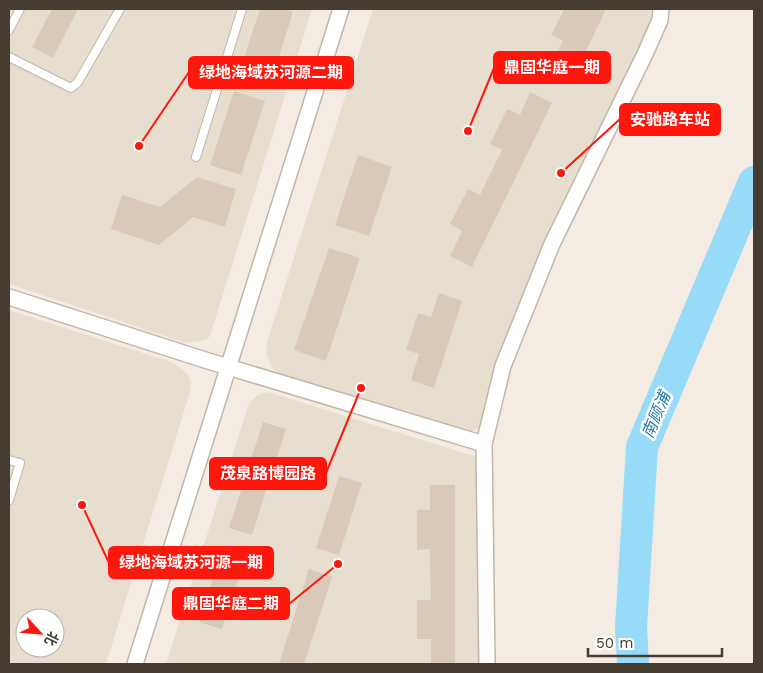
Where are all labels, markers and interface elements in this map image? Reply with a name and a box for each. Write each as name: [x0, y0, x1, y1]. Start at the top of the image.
callout: 鼎固华庭一期: [494, 52, 610, 83]
callout: 绿地海域苏河源二期: [189, 57, 353, 88]
text: 鼎固华庭一期: [504, 58, 600, 77]
text: 绿地海域苏河源二期: [199, 63, 343, 82]
callout: 安驰路车站: [620, 104, 720, 135]
text: 安驰路车站: [630, 110, 710, 129]
water label: 南顾浦: [638, 386, 675, 441]
callout: 茂泉路博园路: [210, 458, 326, 489]
text: 茂泉路博园路: [220, 464, 316, 483]
callout: 绿地海域苏河源一期: [109, 547, 273, 578]
text: 绿地海域苏河源一期: [119, 553, 263, 572]
callout: 鼎固华庭二期: [173, 588, 289, 619]
text: 鼎固华庭二期: [183, 594, 279, 613]
north arrow: [15, 608, 65, 658]
scale bar: [588, 626, 722, 658]
text: 北: [41, 629, 62, 648]
text: 50 m: [596, 634, 633, 652]

